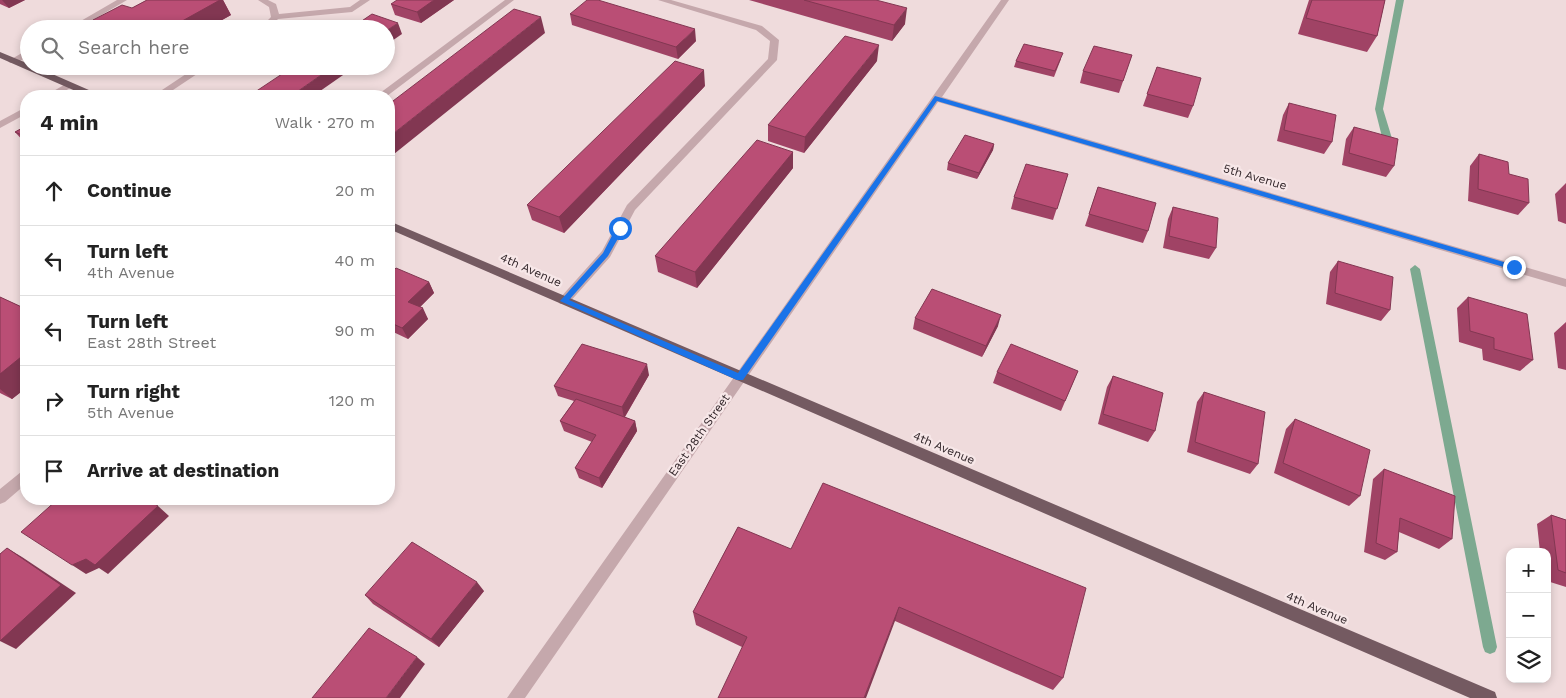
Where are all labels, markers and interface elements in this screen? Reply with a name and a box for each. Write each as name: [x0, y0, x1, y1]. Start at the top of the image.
search box: [20, 20, 395, 75]
icon: search: [38, 34, 66, 62]
text: Search here: [78, 36, 189, 59]
text: 4 min: [40, 110, 98, 135]
text: Walk · 270 m: [275, 113, 375, 132]
street label: 5th Avenue: [1222, 161, 1288, 193]
icon: ahead: [40, 177, 68, 205]
text: Continue: [87, 179, 171, 202]
text: 20 m: [335, 181, 375, 200]
route start: [609, 217, 632, 240]
text: Turn left: [87, 240, 168, 263]
icon: left: [40, 247, 68, 275]
street label: 4th Avenue: [498, 250, 564, 290]
text: 40 m: [335, 251, 375, 270]
route end: [1503, 256, 1526, 279]
text: 4th Avenue: [87, 263, 175, 282]
text: Turn left: [87, 310, 168, 333]
icon: left: [40, 317, 68, 345]
text: 90 m: [334, 321, 375, 340]
text: East 28th Street: [87, 333, 216, 352]
text: Turn right: [87, 380, 180, 403]
icon: right: [40, 387, 68, 415]
text: 120 m: [329, 391, 375, 410]
street label: East 28th Street: [665, 391, 733, 479]
text: 5th Avenue: [87, 403, 174, 422]
street label: 4th Avenue: [911, 429, 977, 467]
icon: arrive: [40, 457, 68, 485]
text: Arrive at destination: [87, 459, 279, 482]
map controls: [1506, 548, 1551, 683]
button: +: [1506, 548, 1551, 593]
street label: 4th Avenue: [1284, 589, 1350, 627]
button: −: [1506, 593, 1551, 638]
button: layers: [1506, 638, 1551, 683]

